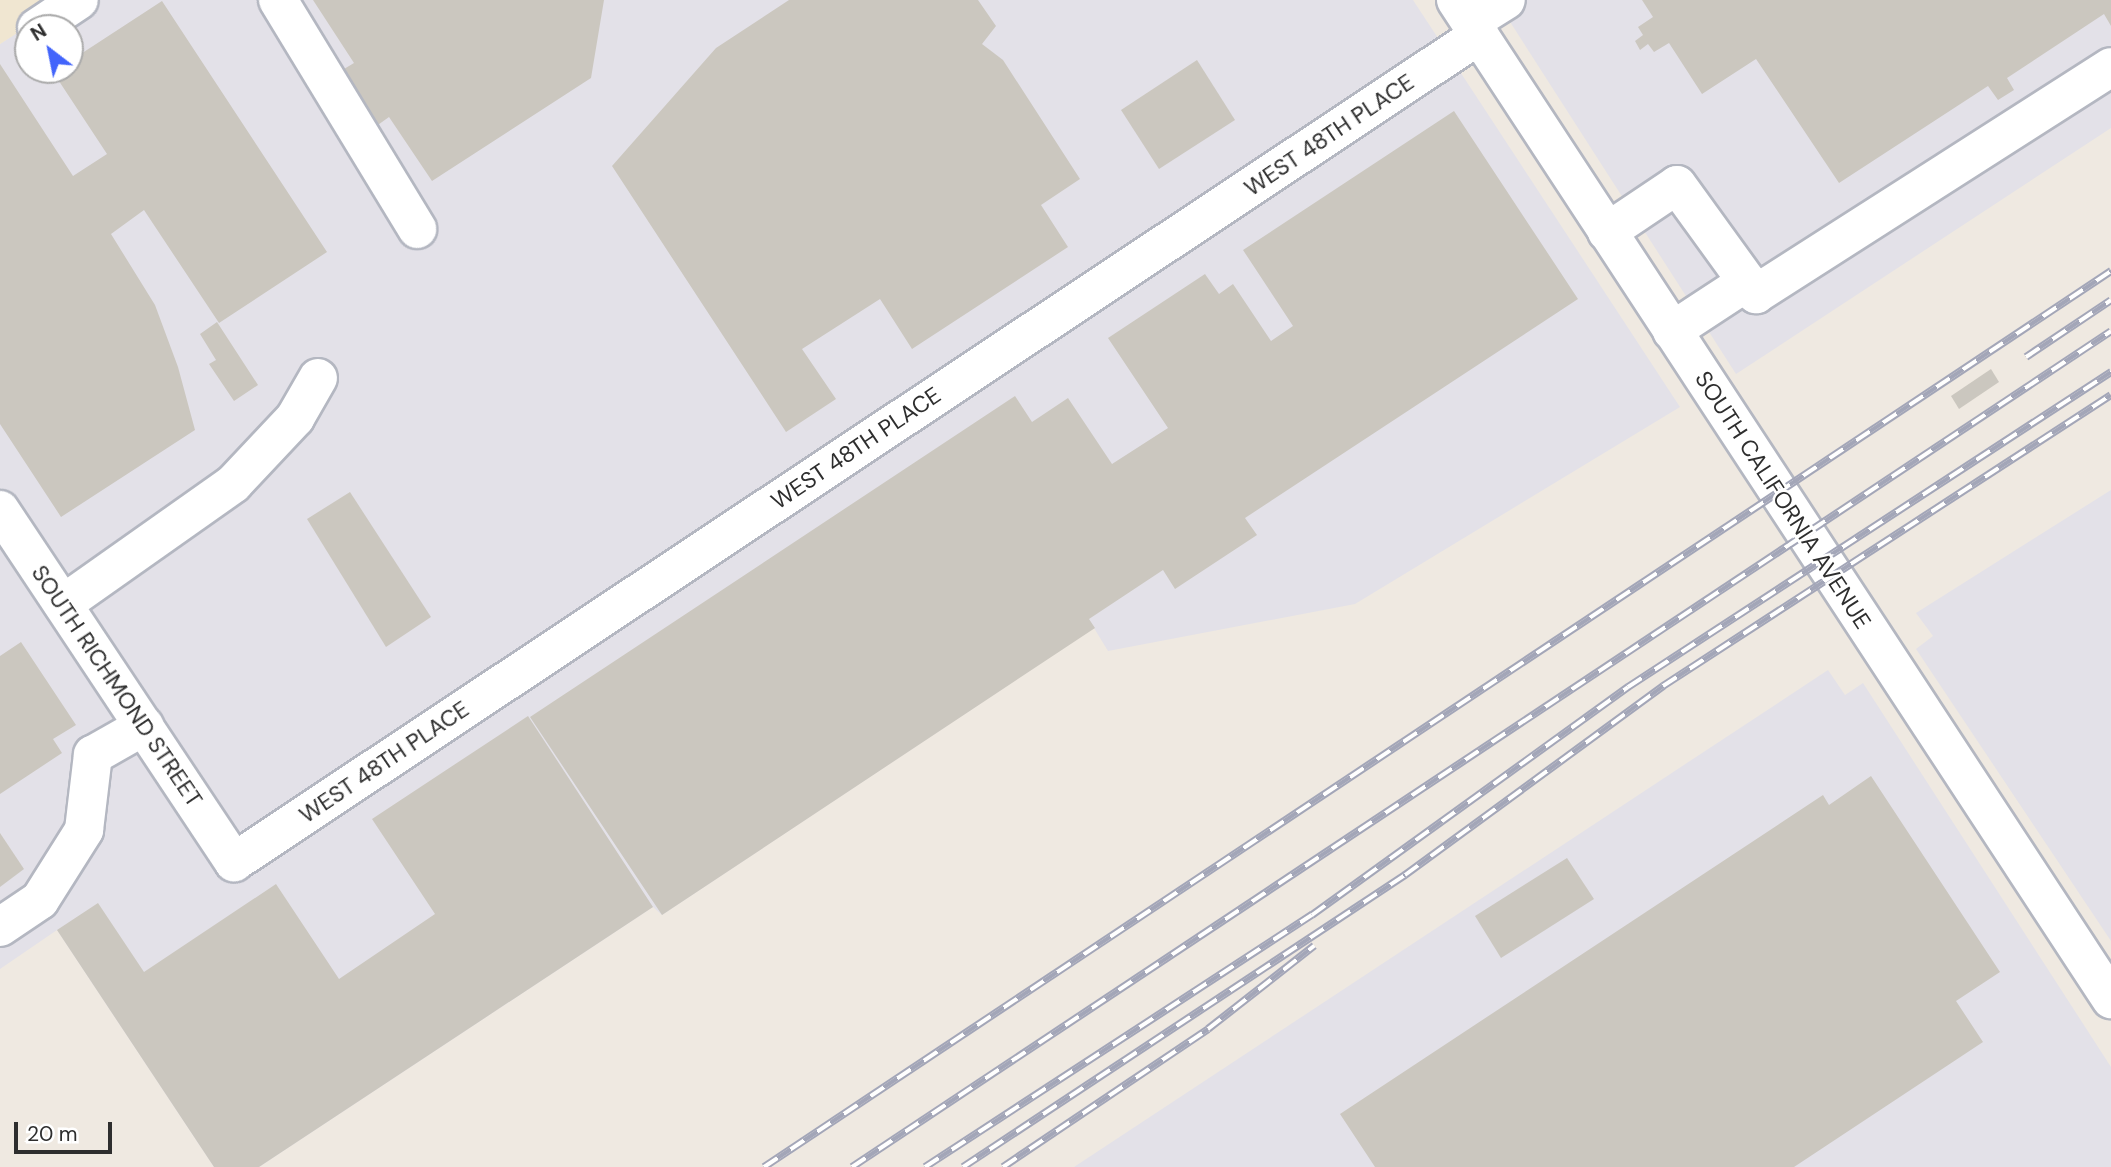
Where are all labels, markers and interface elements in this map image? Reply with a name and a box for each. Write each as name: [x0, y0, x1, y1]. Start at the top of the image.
north arrow: [14, 14, 84, 84]
text: N: [26, 18, 51, 47]
street label: WEST 48TH PLACE: [1239, 68, 1419, 202]
street label: SOUTH CALIFORNIA AVENUE: [1689, 366, 1877, 634]
street label: WEST 48TH PLACE: [766, 381, 946, 515]
street label: SOUTH RICHMOND STREET: [26, 560, 208, 812]
street label: WEST 48TH PLACE: [294, 695, 474, 829]
scale bar: [18, 1108, 116, 1152]
text: 20 m: [27, 1120, 78, 1148]

